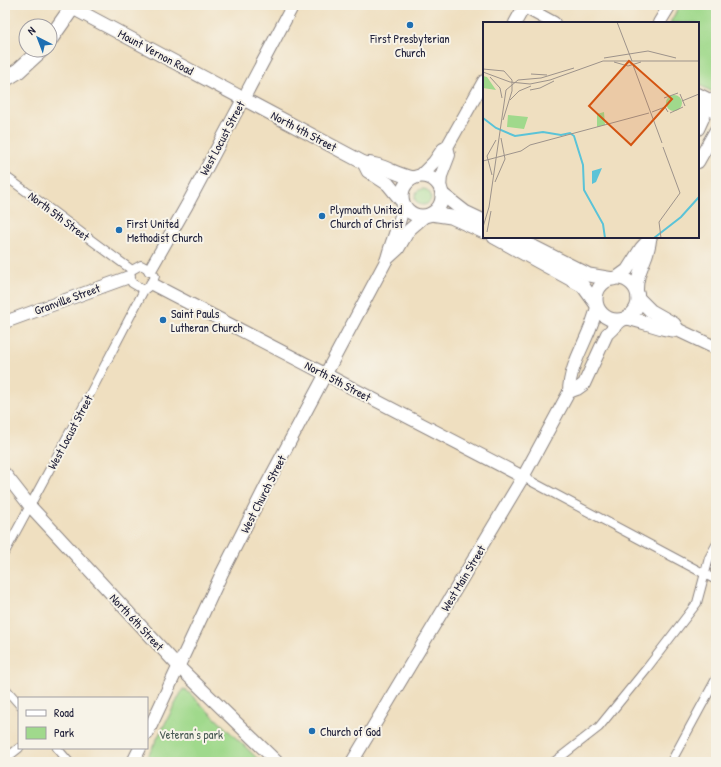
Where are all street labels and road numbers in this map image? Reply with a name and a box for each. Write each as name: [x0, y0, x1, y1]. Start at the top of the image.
street label: Mount Vernon Road: [115, 25, 197, 79]
street label: West Locust Street: [195, 97, 249, 178]
street label: North 4th Street: [268, 107, 341, 156]
street label: North 5th Street: [25, 187, 94, 245]
street label: Granville Street: [32, 279, 103, 319]
street label: North 5th Street: [302, 356, 375, 406]
street label: West Locust Street: [43, 391, 97, 472]
street label: West Church Street: [236, 451, 290, 536]
street label: West Main Street: [437, 541, 490, 614]
street label: North 6th Street: [106, 590, 169, 655]

